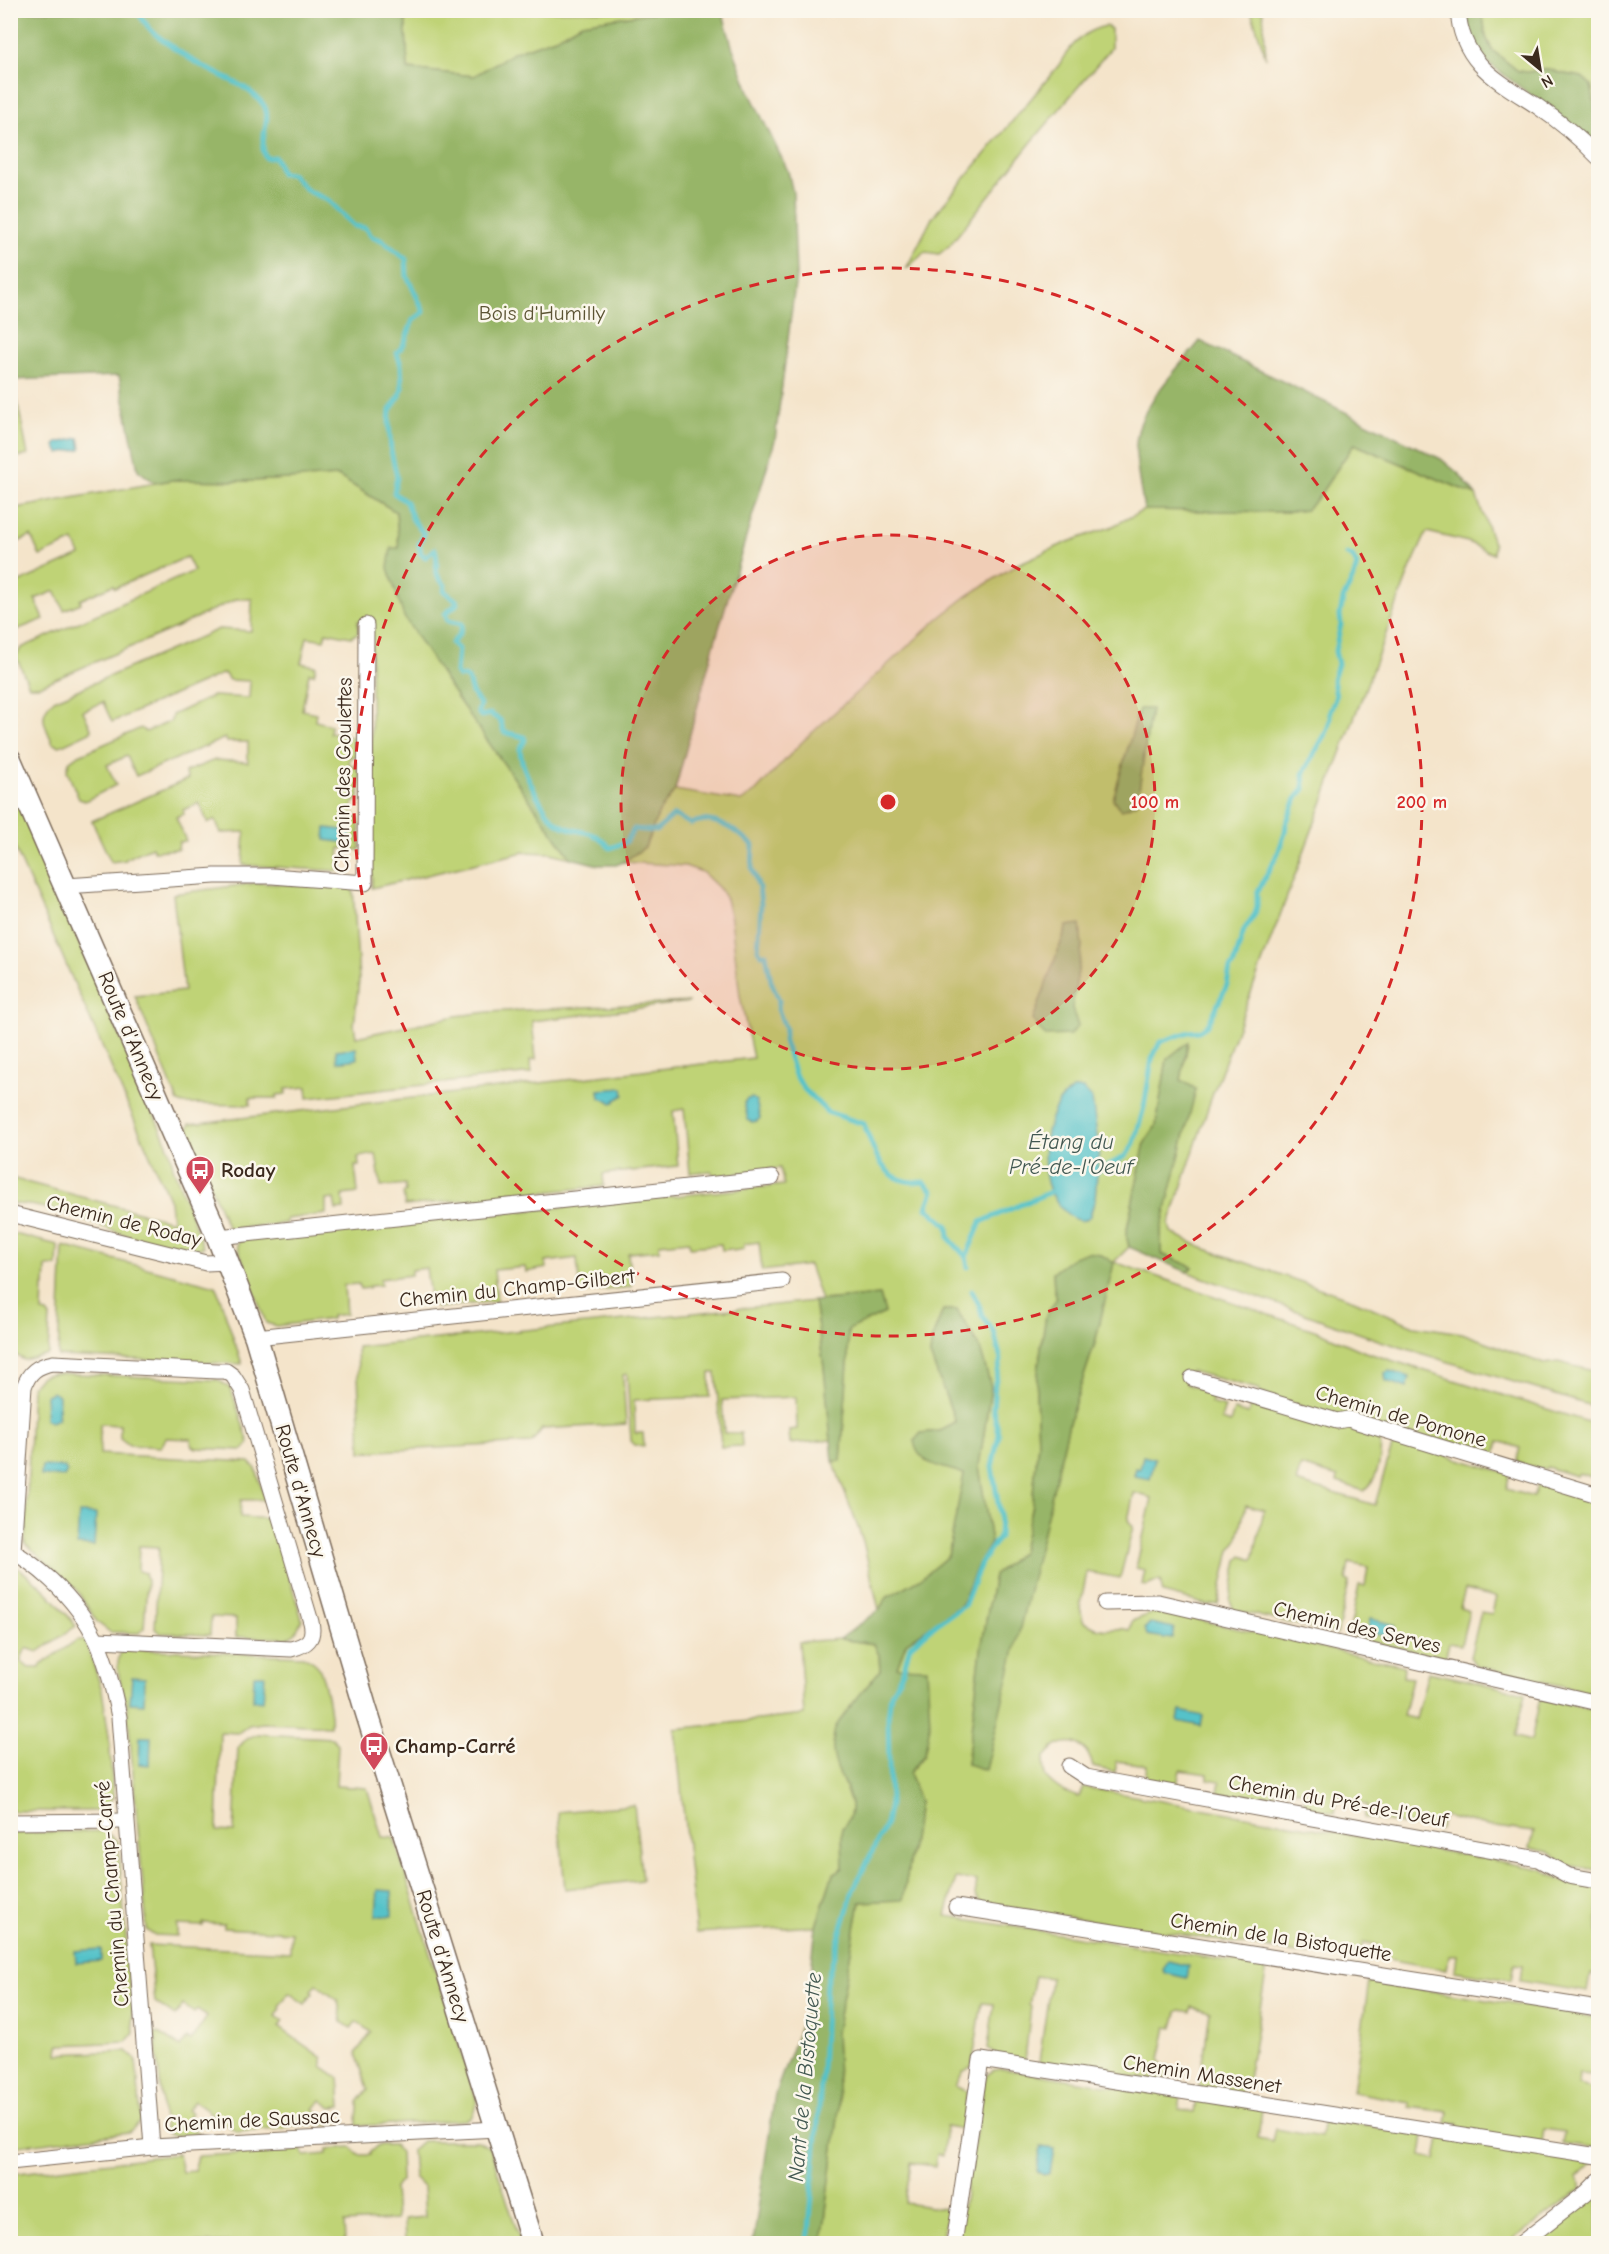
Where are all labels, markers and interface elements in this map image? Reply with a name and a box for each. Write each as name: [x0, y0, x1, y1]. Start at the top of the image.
north arrow: [1510, 39, 1570, 99]
text: N: [1538, 71, 1556, 92]
park label: Bois d'Humilly: [479, 301, 606, 325]
street label: Chemin des Goulettes: [329, 677, 357, 873]
centre of rings: [878, 792, 898, 812]
text: 100 m: [1131, 792, 1179, 813]
text: 200 m: [1397, 792, 1447, 813]
street label: Route d'Annecy: [93, 968, 169, 1105]
water label: Étang du Pré-de-l'Oeuf: [1009, 1129, 1136, 1180]
bus stop icon: Roday: [184, 1154, 216, 1196]
place label: Roday: [221, 1158, 276, 1182]
street label: Chemin de Roday: [44, 1190, 205, 1252]
street label: Chemin du Champ-Gilbert: [398, 1264, 637, 1312]
street label: Chemin de Pomone: [1313, 1380, 1489, 1452]
street label: Route d'Annecy: [270, 1421, 332, 1561]
street label: Chemin des Serves: [1271, 1596, 1443, 1658]
bus stop icon: Champ-Carré: [358, 1730, 390, 1772]
place label: Champ-Carré: [395, 1734, 516, 1758]
street label: Chemin du Pré-de-l'Oeuf: [1227, 1770, 1451, 1832]
street label: Chemin du Champ-Carré: [90, 1780, 134, 2008]
street label: Route d'Annecy: [411, 1887, 475, 2026]
street label: Chemin de la Bistoquette: [1169, 1908, 1393, 1966]
water label: Nant de la Bistoquette: [783, 1971, 827, 2183]
street label: Chemin Massenet: [1121, 2050, 1284, 2099]
street label: Chemin de Saussac: [164, 2103, 340, 2137]

